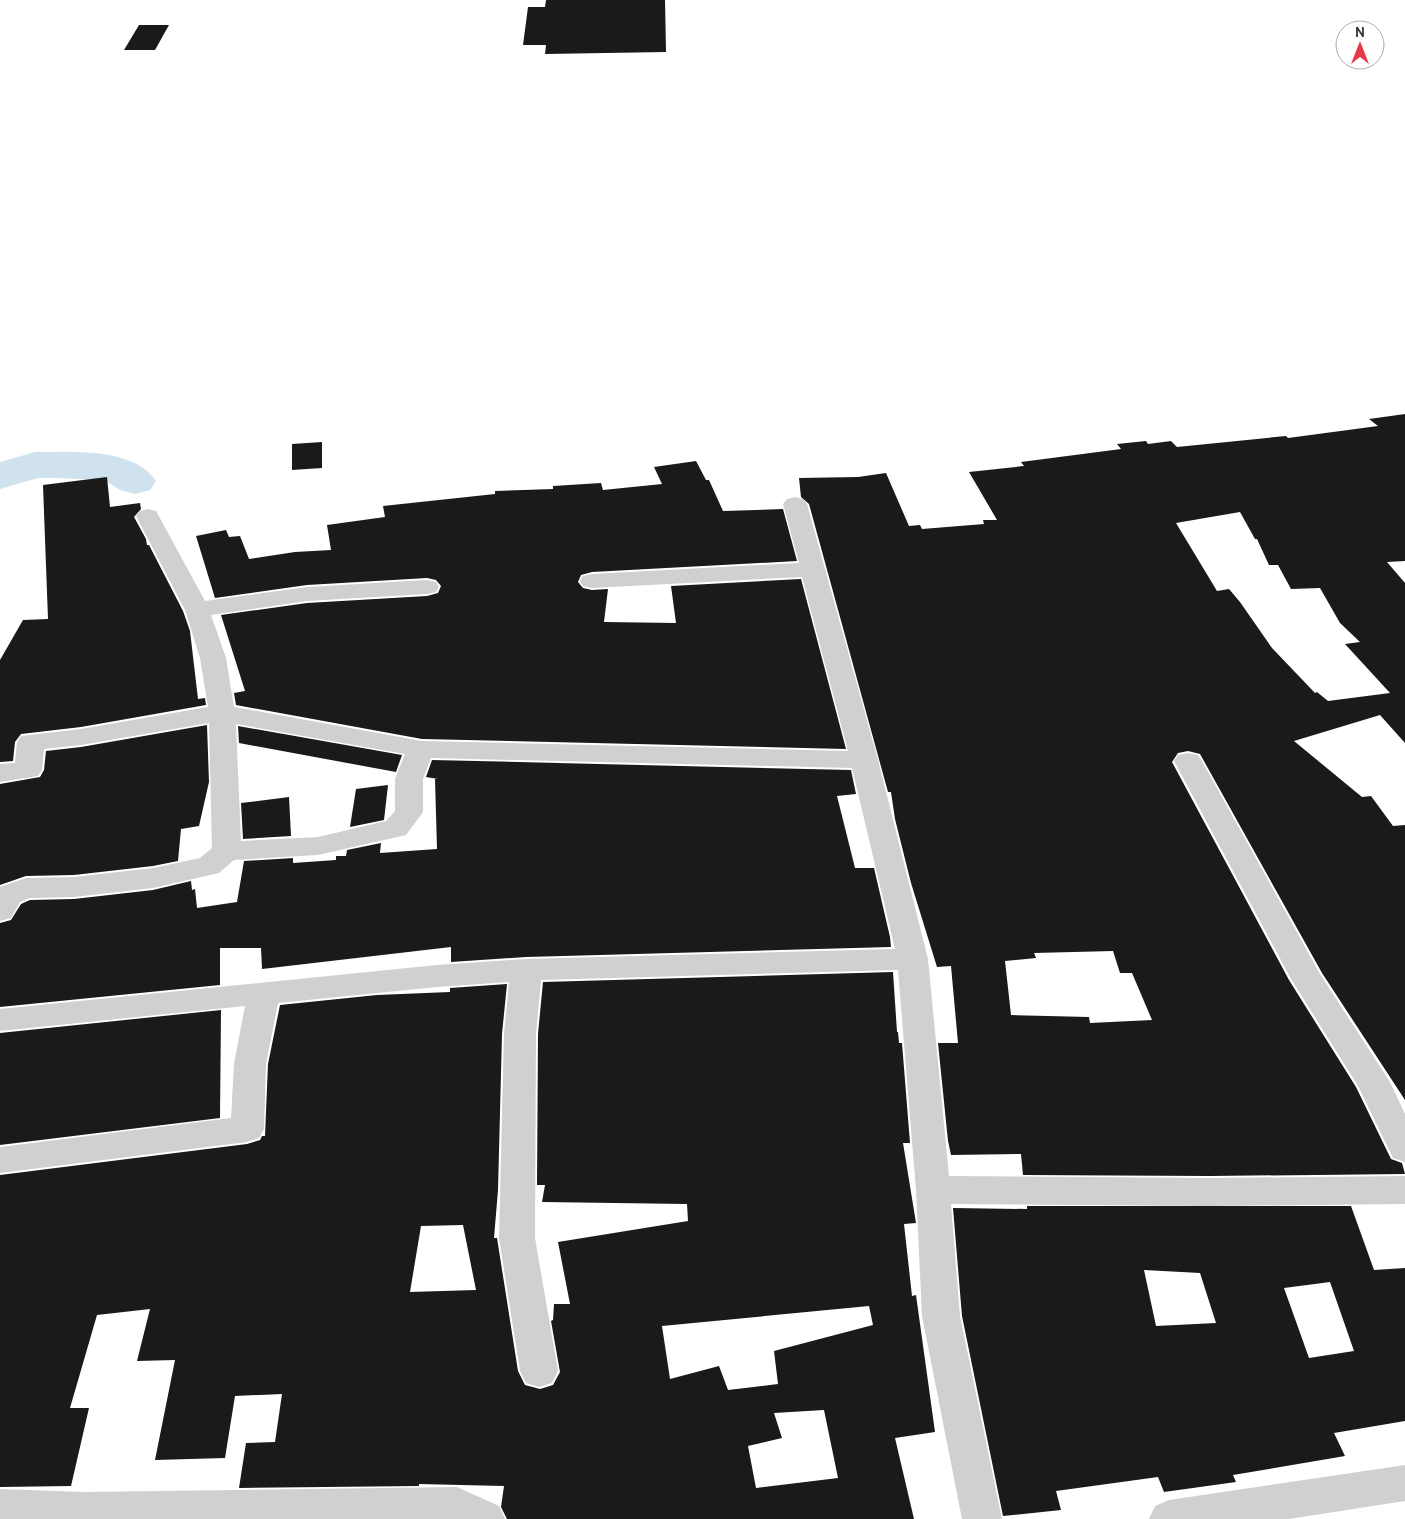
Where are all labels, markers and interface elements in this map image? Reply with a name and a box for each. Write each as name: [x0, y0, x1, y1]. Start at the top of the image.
north arrow: [1335, 20, 1385, 70]
text: N: [1355, 23, 1365, 41]

